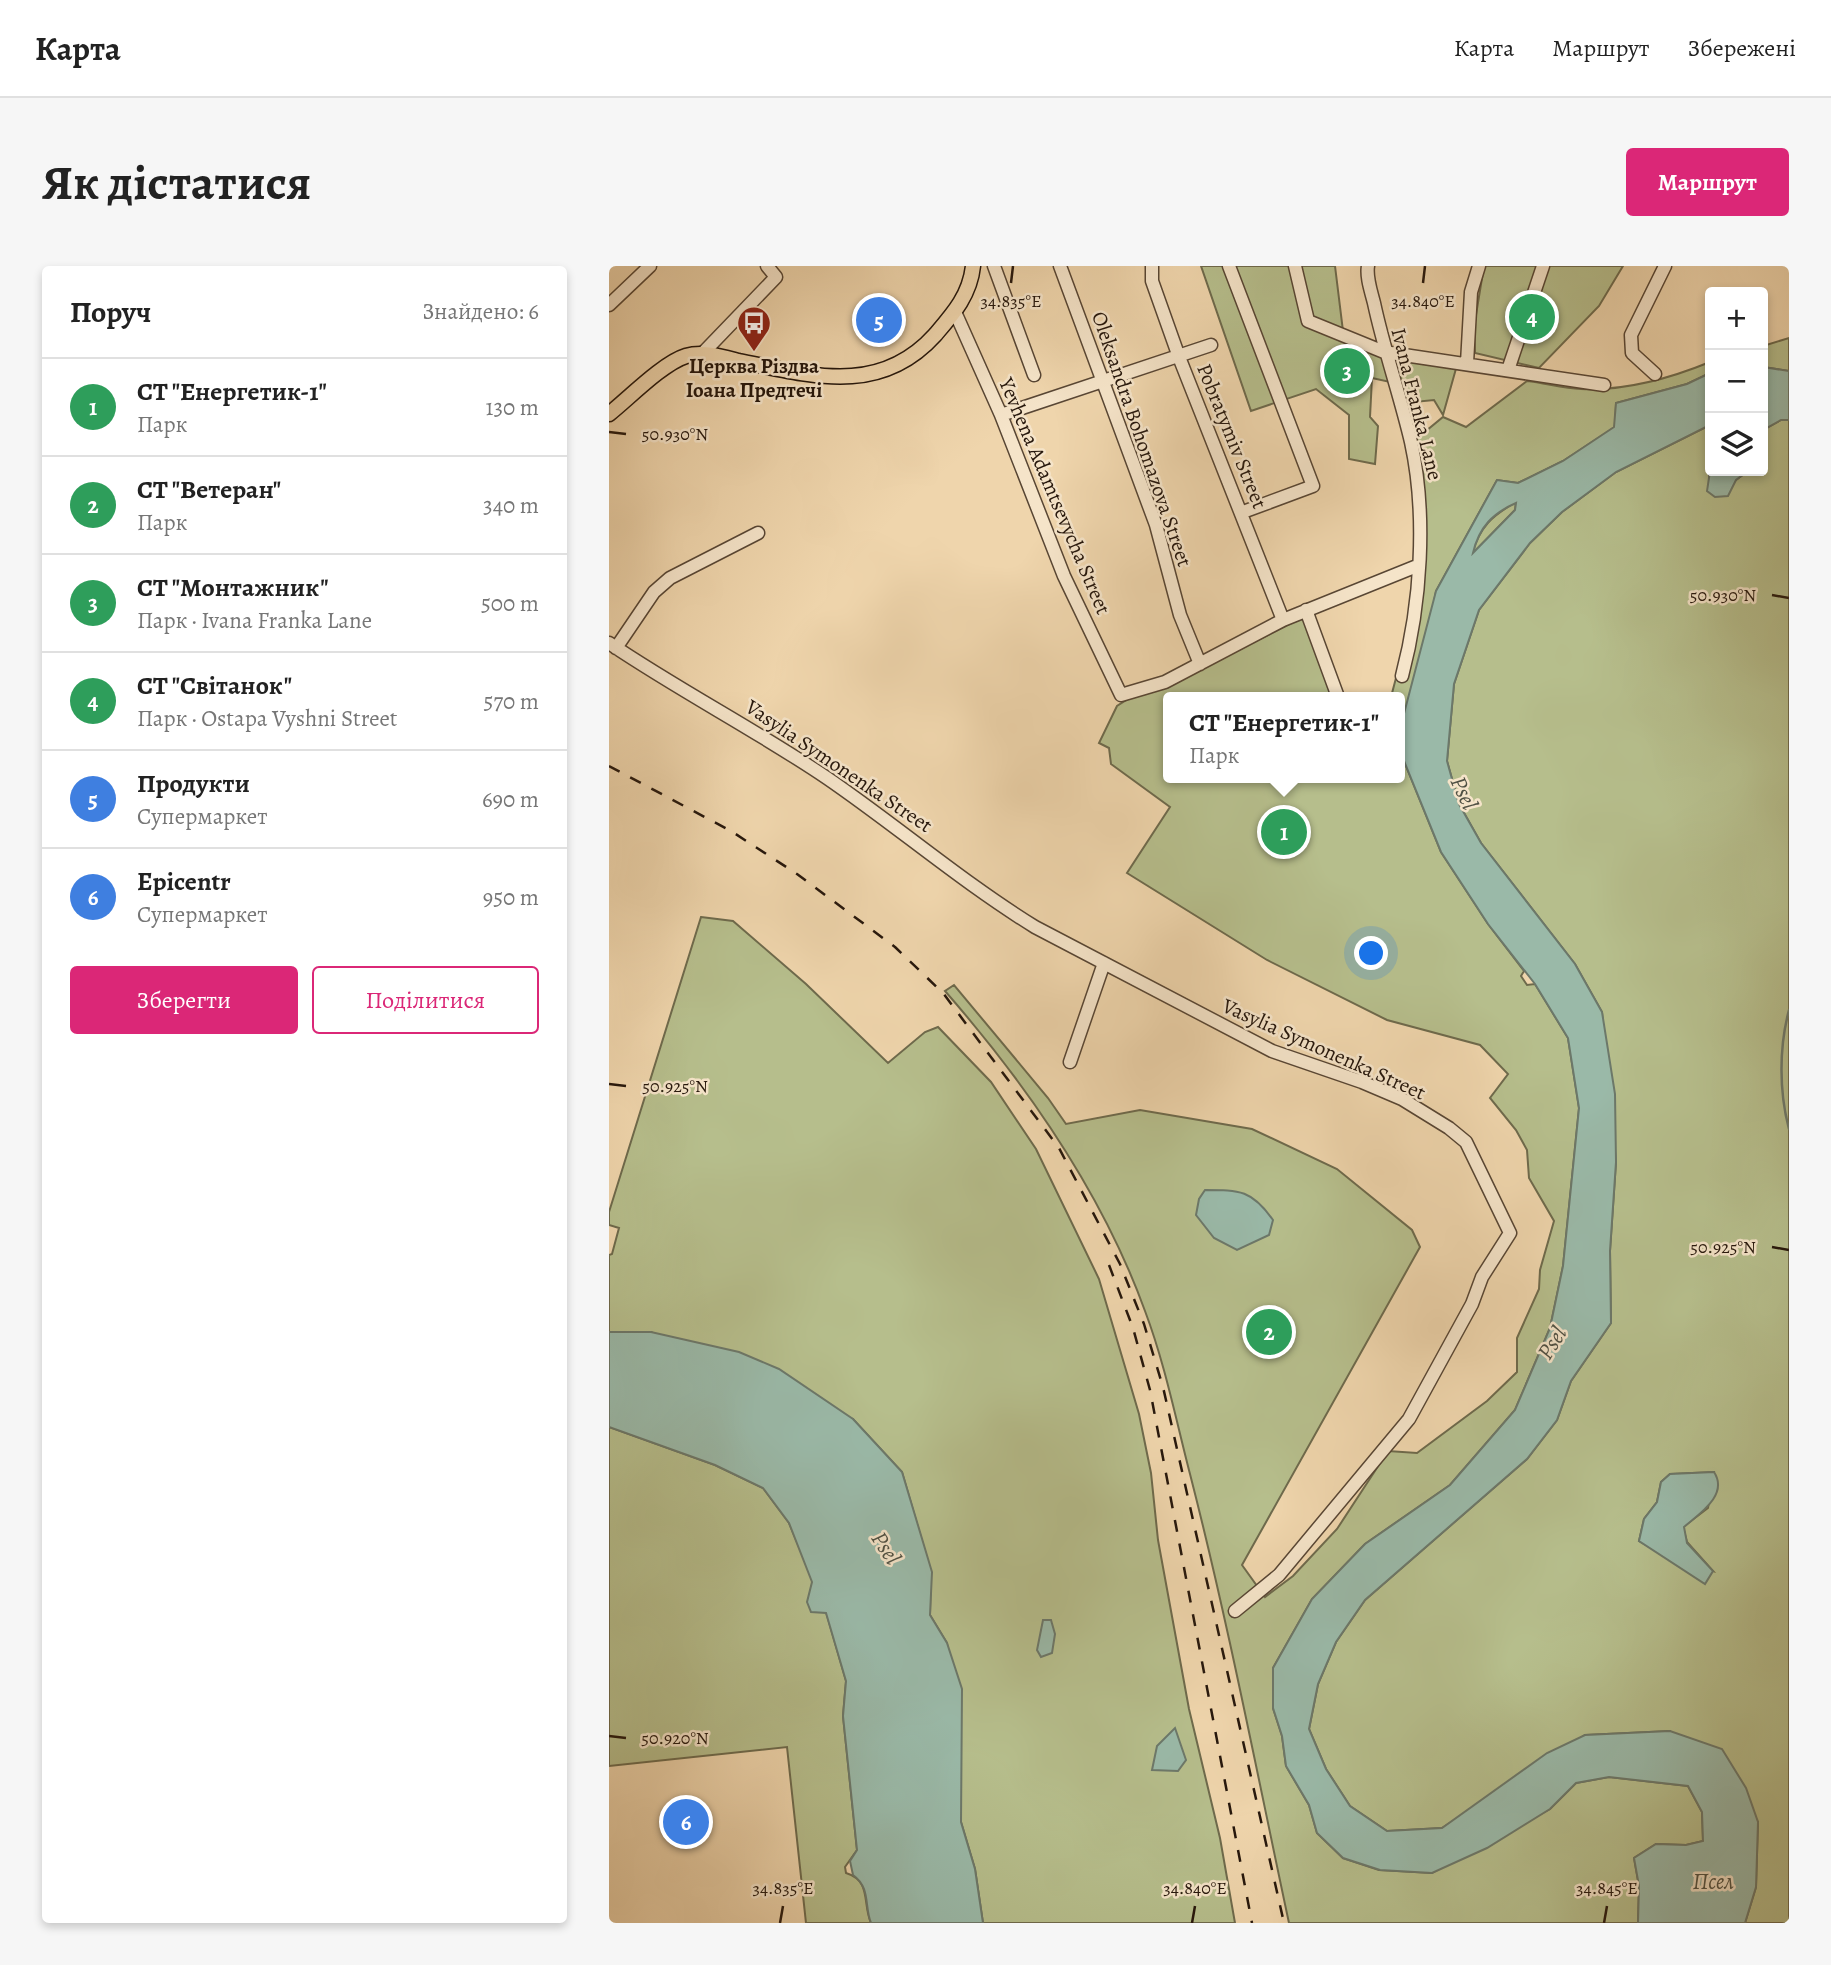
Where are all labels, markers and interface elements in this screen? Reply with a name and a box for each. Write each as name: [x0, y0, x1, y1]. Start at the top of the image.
text: Карта: [35, 26, 121, 71]
text: Карта: [1454, 32, 1514, 64]
text: Маршрут: [1552, 32, 1649, 64]
text: Збережені: [1687, 32, 1796, 64]
button: Маршрут: [1626, 148, 1789, 216]
text: Як дістатися: [42, 149, 311, 216]
map controls: [1705, 287, 1768, 476]
button: +: [1705, 287, 1768, 350]
text: 34.835°E: [980, 289, 1042, 313]
text: 34.840°E: [1391, 289, 1455, 313]
pin: 4: [1509, 291, 1555, 343]
text: Поруч: [70, 292, 151, 332]
pin: 5: [856, 294, 902, 346]
text: Знайдено: 6: [422, 296, 539, 327]
bus stop icon: Церква Різдва Іоана Предтечі: [735, 304, 773, 353]
street label: Oleksandra Bohomazova Street: [1085, 308, 1199, 570]
street label: Ivana Franka Lane: [1385, 325, 1449, 483]
pin: 3: [1324, 345, 1370, 397]
button: −: [1705, 350, 1768, 413]
place label: Церква Різдва Іоана Предтечі: [686, 352, 822, 404]
street label: Pobratymiv Street: [1190, 359, 1274, 513]
street label: Yevhena Adamtsevycha Street: [992, 372, 1118, 619]
text: СТ "Енергетик-1": [137, 374, 327, 409]
text: 1: [89, 392, 97, 423]
text: 130 m: [486, 392, 539, 423]
text: Парк: [137, 409, 188, 440]
button: layers: [1705, 413, 1768, 476]
text: 50.930°N: [642, 422, 708, 446]
text: СТ "Ветеран": [137, 472, 281, 507]
text: 2: [87, 490, 99, 521]
text: 340 m: [483, 490, 539, 521]
text: Парк: [137, 507, 188, 538]
text: СТ "Монтажник": [137, 570, 329, 605]
text: 50.930°N: [1690, 583, 1756, 607]
text: 3: [88, 588, 98, 619]
text: 500 m: [481, 588, 539, 619]
text: Парк · Ivana Franka Lane: [137, 605, 372, 636]
text: СТ "Світанок": [137, 668, 292, 703]
text: 4: [88, 686, 98, 717]
text: 570 m: [484, 686, 539, 717]
street label: Vasylia Symonenka Street: [739, 692, 938, 839]
popup: [1163, 692, 1405, 783]
text: Парк · Ostapa Vyshni Street: [137, 703, 397, 734]
text: СТ "Енергетик-1": [1189, 705, 1379, 740]
text: Парк: [1189, 740, 1240, 771]
text: Продукти: [137, 766, 250, 801]
water label: Psel: [1443, 771, 1485, 815]
text: 5: [88, 784, 98, 815]
text: 690 m: [482, 784, 539, 815]
text: Супермаркет: [137, 801, 268, 832]
pin: 1: [1261, 806, 1307, 858]
text: Epicentr: [137, 864, 231, 899]
text: 6: [88, 882, 98, 913]
text: 950 m: [483, 882, 539, 913]
text: Супермаркет: [137, 899, 268, 930]
your location: [1354, 936, 1388, 970]
button: Зберегти: [70, 966, 298, 1034]
button: Поділитися: [312, 966, 539, 1034]
street label: Vasylia Symonenka Street: [1217, 991, 1430, 1107]
text: 50.925°N: [642, 1074, 708, 1098]
text: 50.925°N: [1690, 1235, 1756, 1259]
pin: 2: [1246, 1306, 1292, 1358]
water label: Psel: [1530, 1320, 1574, 1366]
water label: Psel: [864, 1525, 908, 1571]
text: 50.920°N: [641, 1726, 709, 1750]
pin: 6: [663, 1796, 709, 1848]
water label: Псел: [1693, 1866, 1733, 1897]
text: 34.835°E: [752, 1876, 814, 1900]
text: 34.840°E: [1163, 1876, 1227, 1900]
text: 34.845°E: [1576, 1876, 1638, 1900]

